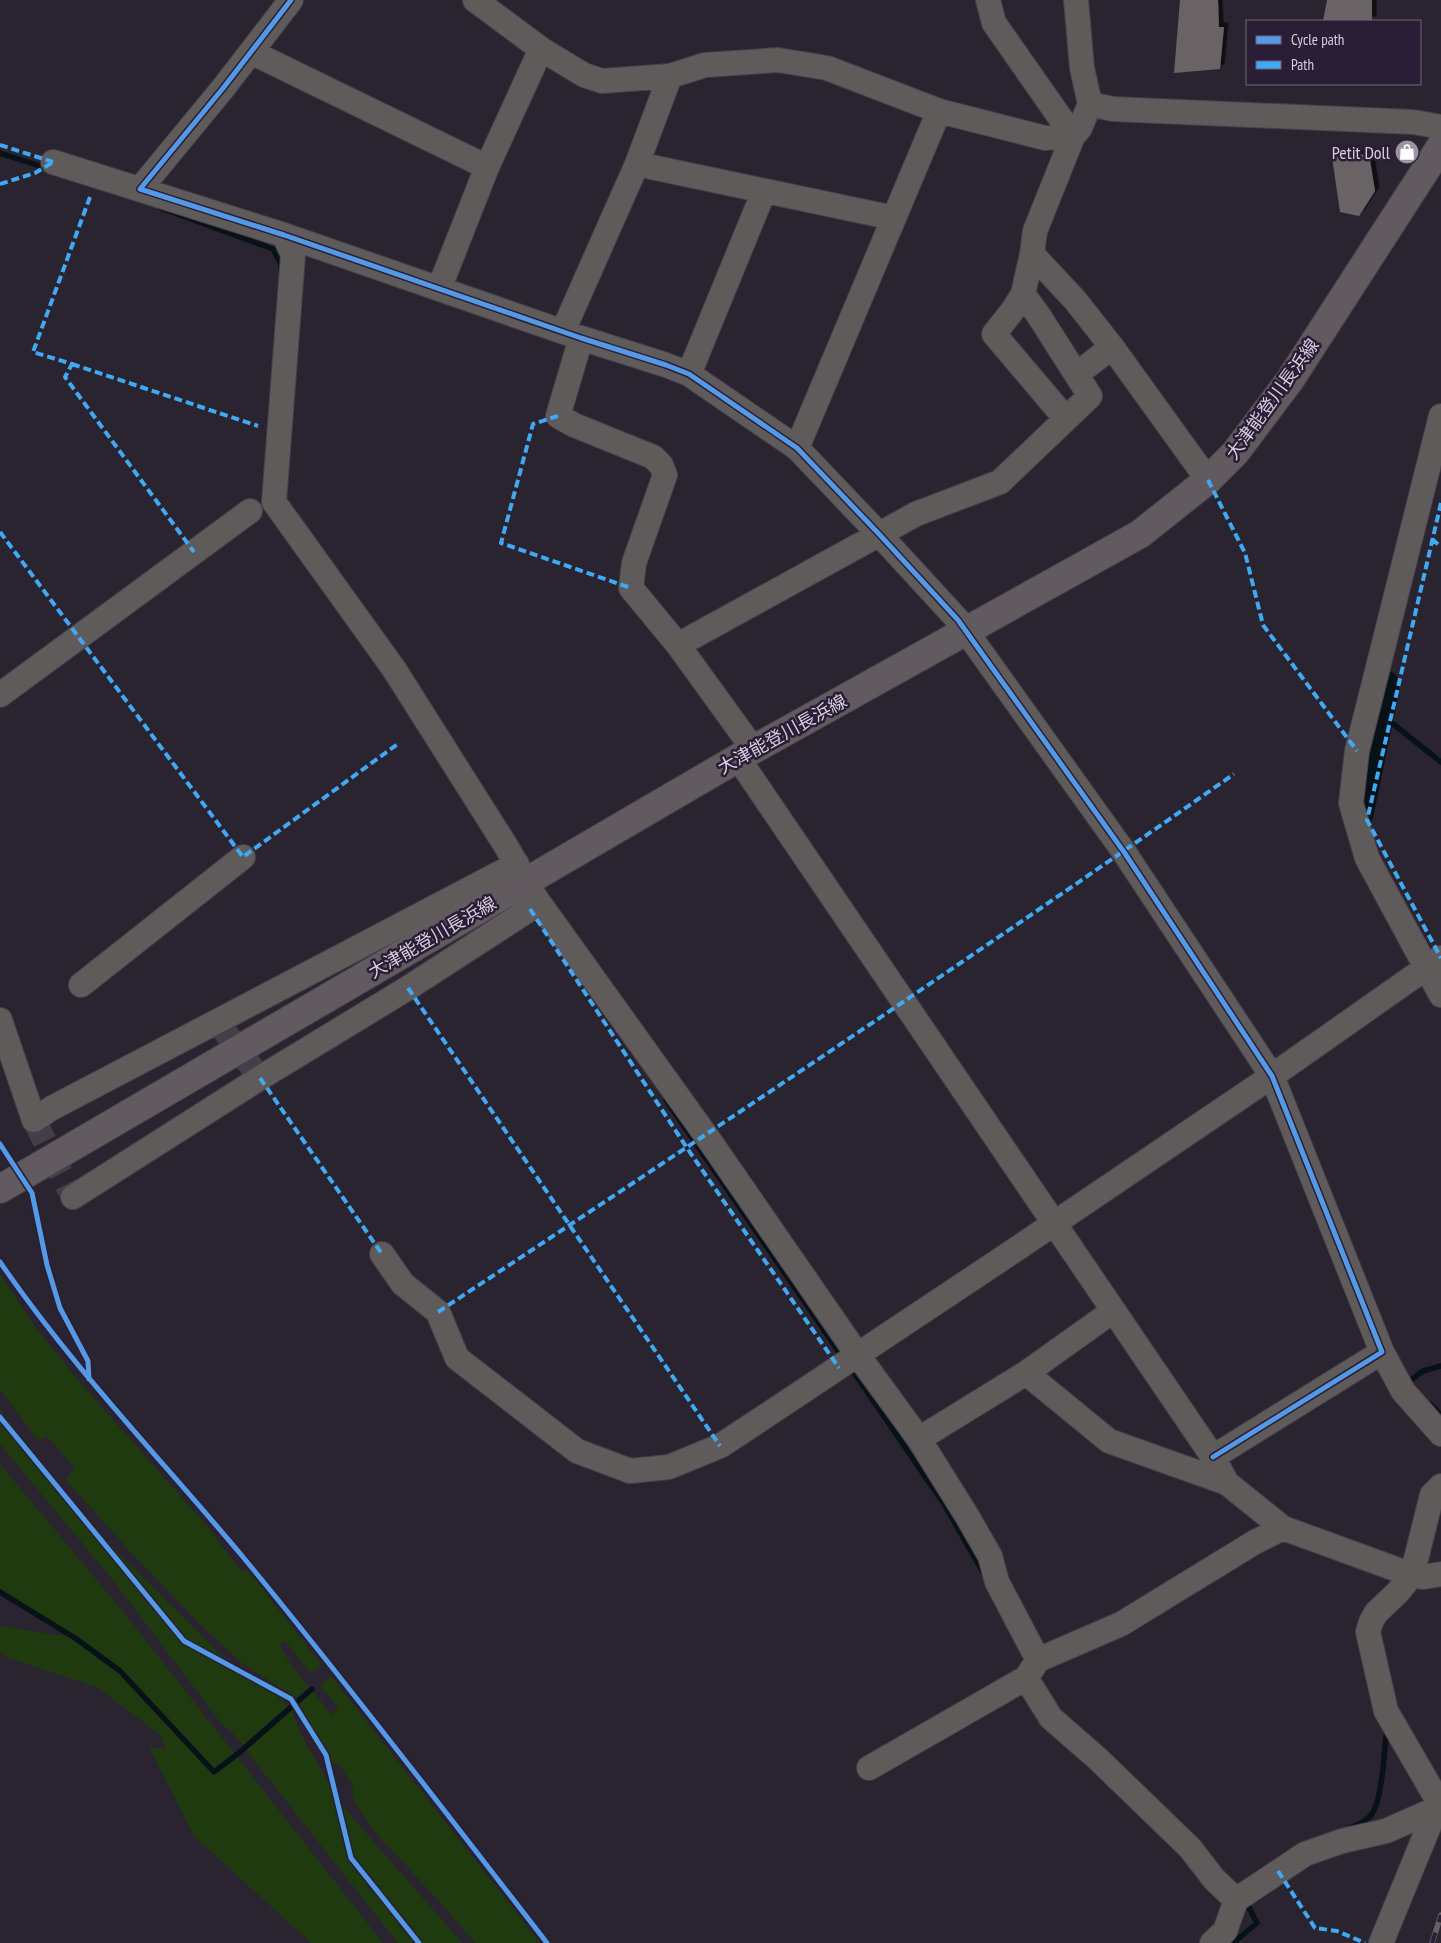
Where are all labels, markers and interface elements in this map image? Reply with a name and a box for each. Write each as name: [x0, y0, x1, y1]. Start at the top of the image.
legend: [1246, 20, 1421, 85]
text: Cycle path: [1291, 30, 1344, 49]
text: Path: [1291, 55, 1314, 74]
shop icon: Petit Doll: [1394, 139, 1420, 165]
place label: Petit Doll: [1332, 141, 1391, 164]
street label: 大津能登川長浜線: [1220, 334, 1324, 464]
street label: 大津能登川長浜線: [713, 689, 851, 779]
street label: 大津能登川長浜線: [364, 891, 500, 983]

